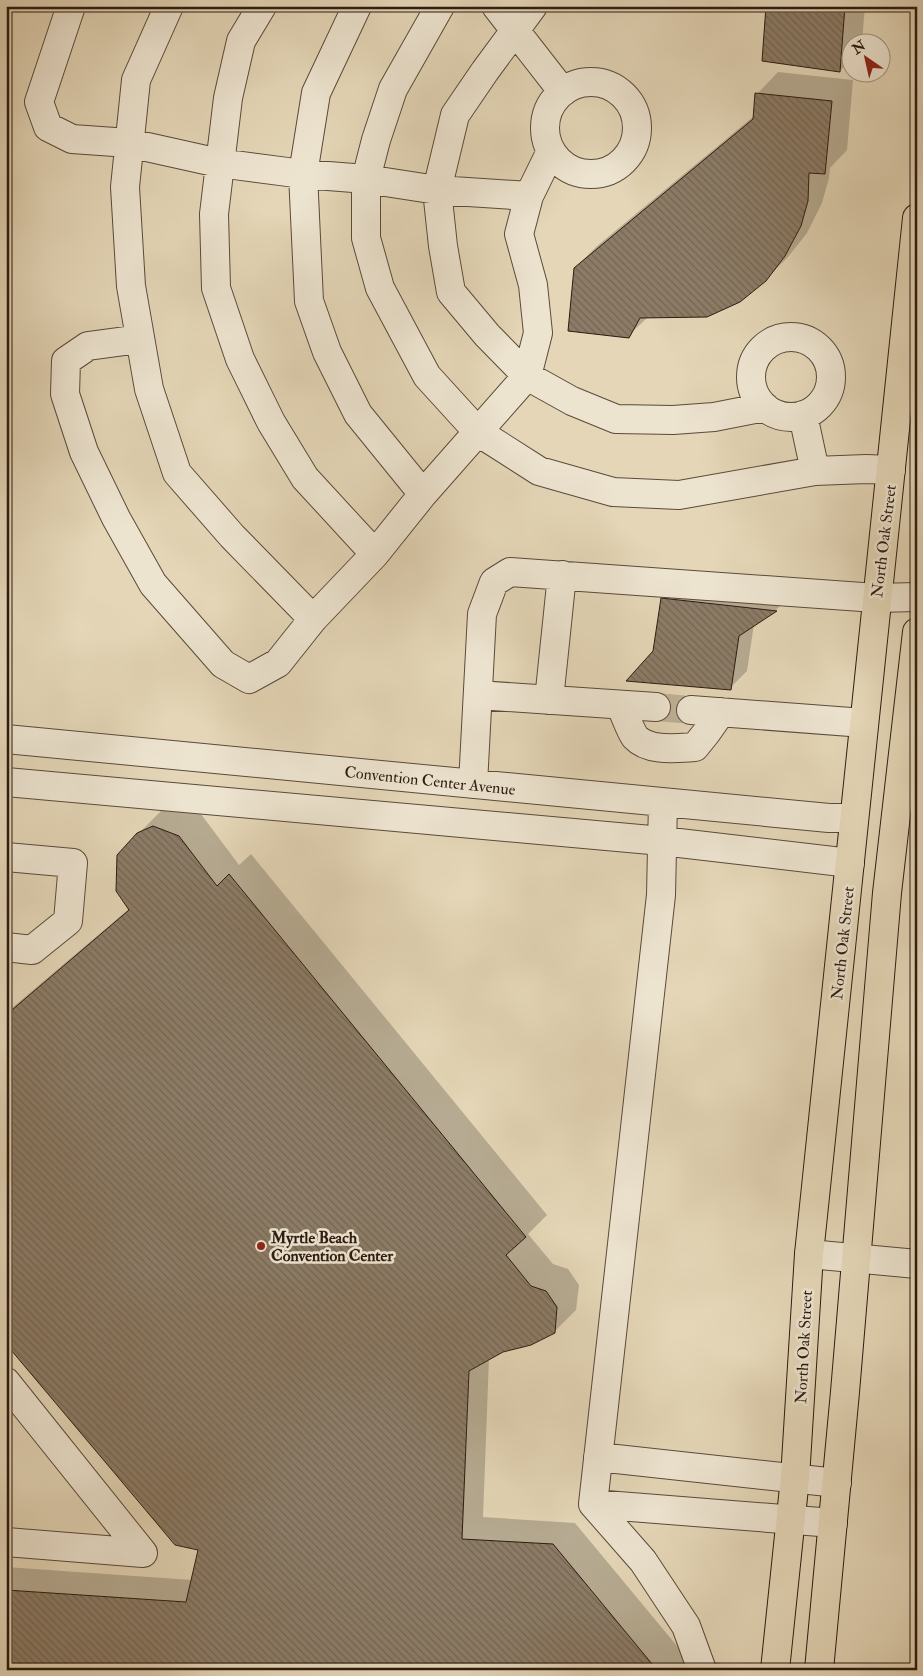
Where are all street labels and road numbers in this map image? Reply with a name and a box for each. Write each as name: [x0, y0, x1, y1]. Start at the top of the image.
street label: North Oak Street: [867, 483, 901, 599]
street label: Convention Center Avenue: [343, 762, 517, 800]
street label: North Oak Street: [827, 885, 859, 1001]
street label: North Oak Street: [791, 1290, 817, 1404]

